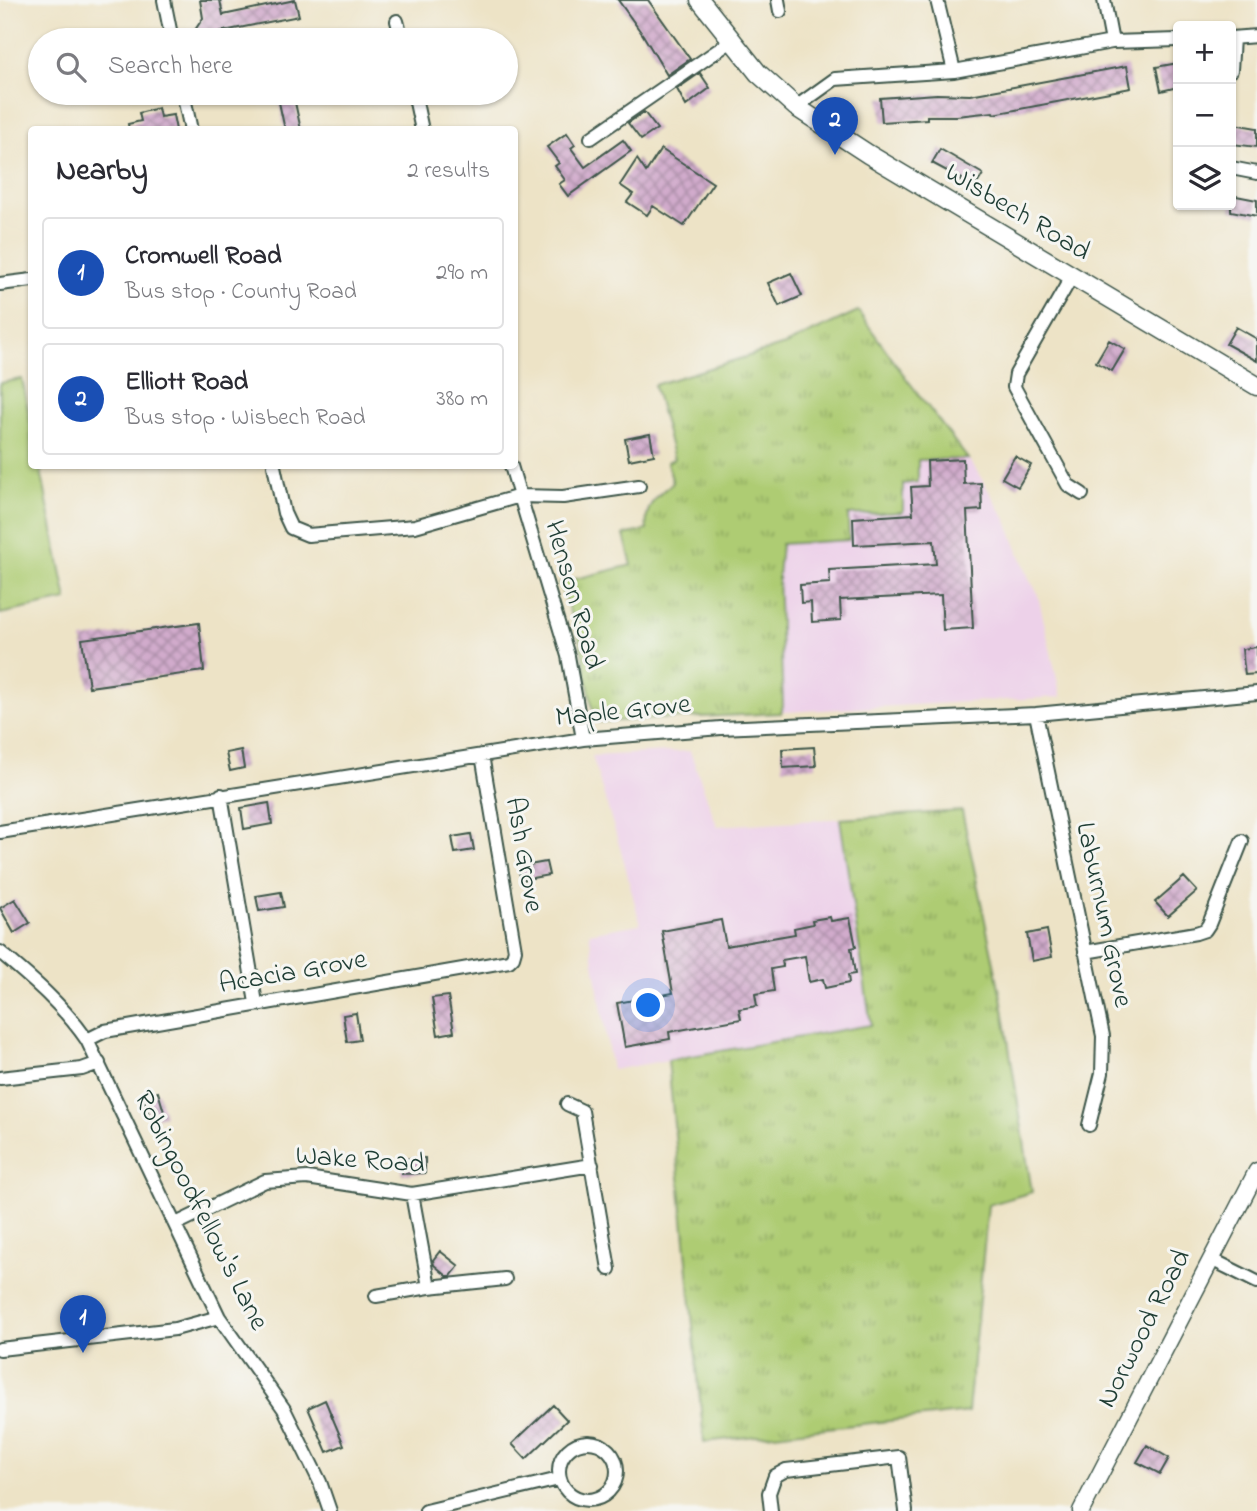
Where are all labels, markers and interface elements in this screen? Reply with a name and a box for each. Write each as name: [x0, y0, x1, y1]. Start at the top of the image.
map controls: [1173, 21, 1236, 210]
button: +: [1173, 21, 1236, 84]
search box: [28, 28, 518, 105]
icon: search: [52, 48, 90, 86]
text: Search here: [108, 48, 233, 86]
button: −: [1173, 84, 1236, 147]
pin: 2: [812, 97, 858, 155]
button: layers: [1173, 147, 1236, 210]
text: Nearby: [56, 150, 148, 194]
street label: Wisbech Road: [936, 153, 1098, 273]
text: 2 results: [407, 155, 490, 188]
text: Cromwell Road: [125, 238, 282, 276]
text: 1: [77, 257, 85, 290]
text: 290 m: [436, 257, 488, 290]
text: Bus stop · County Road: [125, 276, 357, 309]
text: Elliott Road: [125, 364, 248, 402]
text: 2: [75, 383, 87, 416]
text: 380 m: [436, 383, 488, 416]
text: Bus stop · Wisbech Road: [125, 402, 366, 435]
street label: Henson Road: [532, 516, 614, 675]
street label: Maple Grove: [553, 684, 693, 739]
street label: Ash Grove: [493, 794, 553, 917]
street label: Laburnum Grove: [1063, 819, 1143, 1012]
street label: Acacia Grove: [216, 940, 371, 1006]
your location: [631, 988, 665, 1022]
street label: Robingoodfellow's Lane: [122, 1084, 278, 1338]
street label: Wake Road: [294, 1136, 426, 1186]
street label: Norwood Road: [1087, 1242, 1203, 1415]
pin: 1: [60, 1295, 106, 1353]

